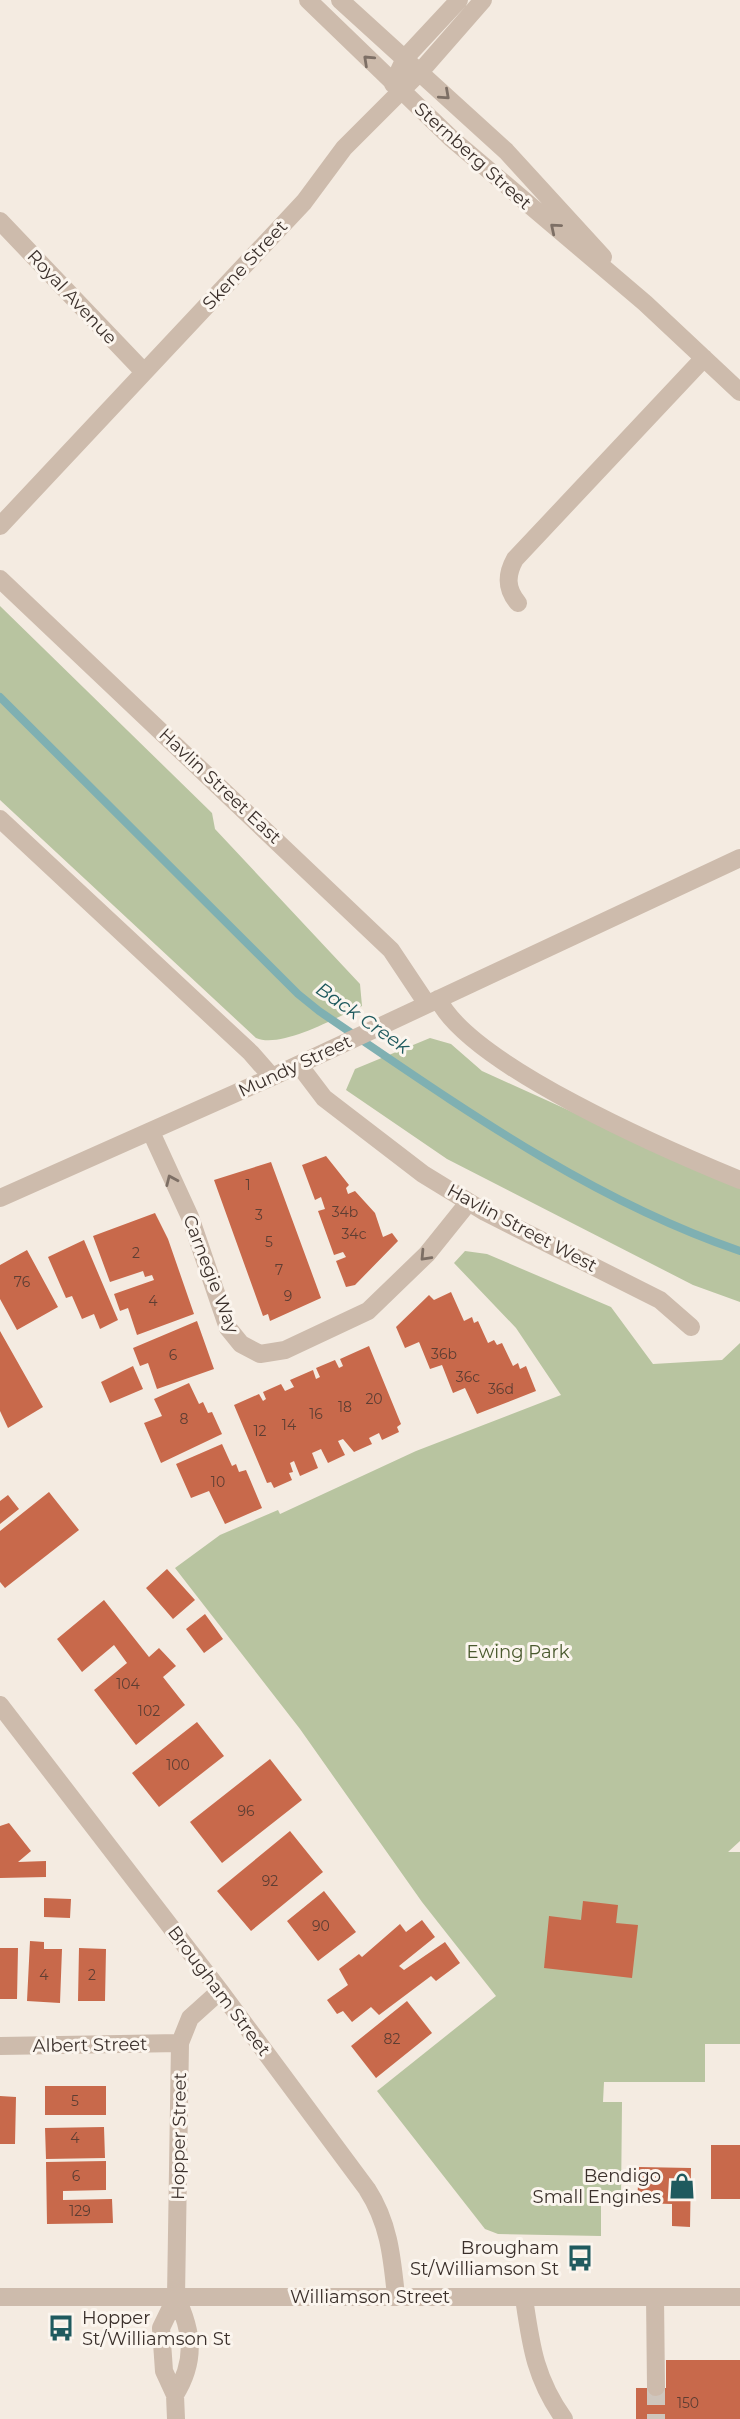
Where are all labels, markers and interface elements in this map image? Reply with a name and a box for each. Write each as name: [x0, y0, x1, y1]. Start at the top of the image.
one-way arrow: [363, 55, 376, 68]
one-way arrow: [437, 87, 450, 99]
street label: Sternberg Street: [410, 98, 536, 214]
street label: Skene Street: [198, 216, 292, 314]
one-way arrow: [551, 224, 564, 236]
street label: Royal Avenue: [23, 245, 122, 349]
street label: Havlin Street East: [154, 724, 286, 848]
water label: Back Creek: [312, 977, 415, 1059]
street label: Mundy Street: [235, 1030, 355, 1102]
one-way arrow: [165, 1175, 179, 1187]
house number: 1: [245, 1176, 251, 1194]
street label: Havlin Street West: [443, 1179, 601, 1277]
house number: 34b: [332, 1203, 358, 1221]
house number: 3: [255, 1206, 263, 1224]
street label: Carnegie Way: [178, 1212, 244, 1337]
house number: 34c: [341, 1225, 367, 1243]
house number: 5: [265, 1233, 273, 1251]
house number: 2: [132, 1244, 140, 1262]
one-way arrow: [420, 1248, 433, 1261]
house number: 7: [275, 1261, 283, 1279]
house number: 76: [14, 1273, 31, 1291]
house number: 9: [284, 1287, 292, 1305]
house number: 4: [148, 1292, 158, 1310]
house number: 36b: [431, 1345, 457, 1363]
house number: 6: [169, 1346, 178, 1364]
house number: 36c: [456, 1368, 480, 1386]
house number: 36d: [488, 1380, 514, 1398]
house number: 20: [365, 1390, 383, 1408]
house number: 18: [338, 1398, 352, 1416]
house number: 16: [309, 1405, 323, 1423]
house number: 8: [180, 1410, 189, 1428]
house number: 14: [282, 1416, 297, 1434]
house number: 12: [253, 1422, 267, 1440]
house number: 10: [211, 1473, 225, 1491]
park label: Ewing Park: [467, 1641, 570, 1663]
house number: 104: [116, 1675, 141, 1693]
house number: 102: [138, 1702, 160, 1720]
house number: 100: [166, 1756, 190, 1774]
house number: 96: [237, 1802, 255, 1820]
house number: 92: [262, 1872, 278, 1890]
house number: 90: [312, 1917, 330, 1935]
street label: Brougham Street: [163, 1922, 275, 2060]
house number: 4: [39, 1966, 49, 1984]
house number: 2: [88, 1966, 96, 1984]
house number: 82: [384, 2030, 400, 2048]
street label: Albert Street: [32, 2033, 148, 2057]
street label: Hopper Street: [167, 2072, 191, 2200]
house number: 5: [71, 2092, 79, 2110]
house number: 4: [70, 2129, 80, 2147]
place label: Bendigo Small Engines: [533, 2165, 661, 2208]
house number: 6: [72, 2167, 81, 2185]
shop icon: Bendigo Small Engines: [667, 2171, 697, 2201]
house number: 129: [69, 2202, 91, 2220]
place label: Brougham St/Williamson St: [410, 2237, 559, 2280]
bus stop icon: Brougham St/Williamson St: [565, 2243, 595, 2273]
street label: Williamson Street: [290, 2286, 450, 2308]
place label: Hopper St/Williamson St: [82, 2307, 231, 2350]
bus stop icon: Hopper St/Williamson St: [46, 2313, 76, 2343]
house number: 150: [677, 2394, 699, 2412]

